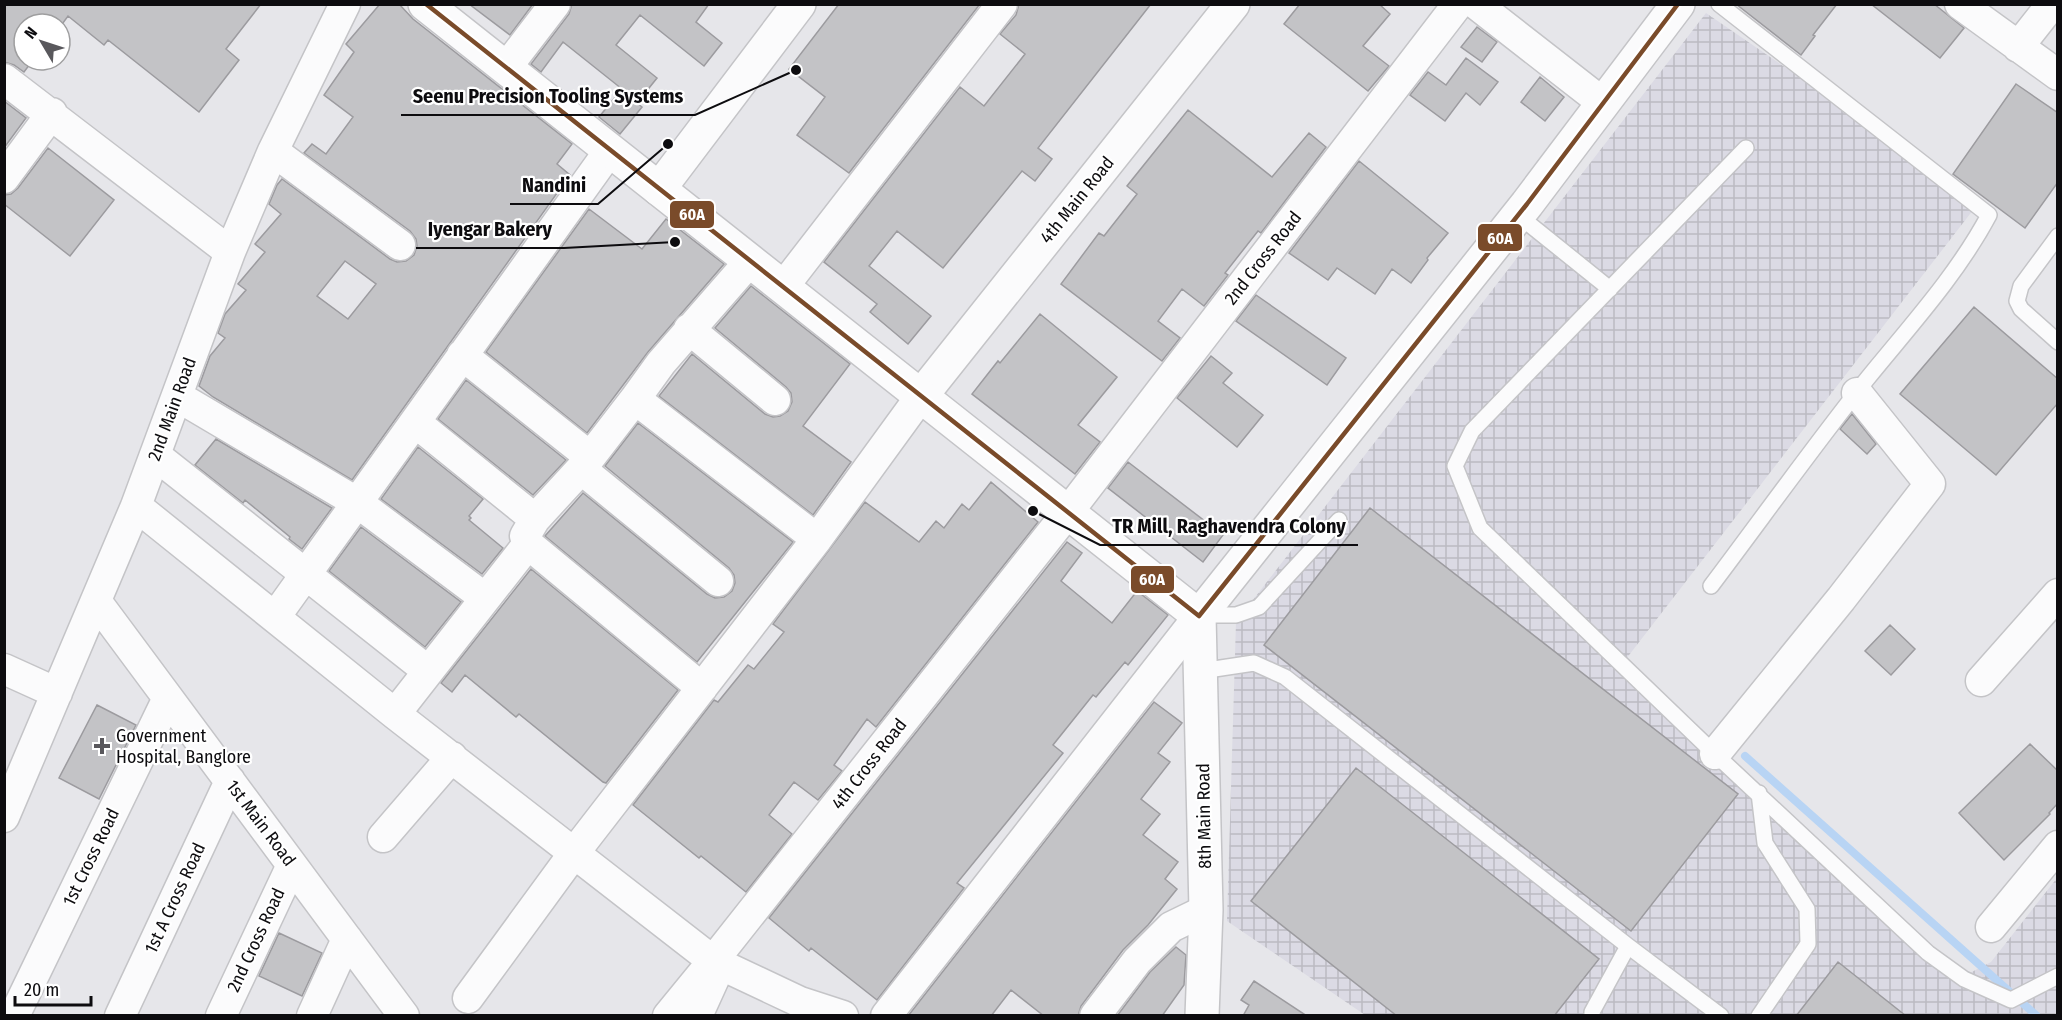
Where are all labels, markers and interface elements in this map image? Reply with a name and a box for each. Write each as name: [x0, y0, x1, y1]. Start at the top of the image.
north arrow: [12, 12, 72, 72]
text: N: [20, 23, 41, 43]
callout: Seenu Precision Tooling Systems: [401, 77, 695, 115]
text: Seenu Precision Tooling Systems: [413, 84, 684, 108]
street label: 4th Main Road: [1035, 152, 1119, 248]
callout: Nandini: [510, 166, 598, 204]
text: Nandini: [522, 173, 586, 197]
line badge: 60A: [669, 200, 715, 229]
text: 60A: [679, 205, 705, 224]
street label: 2nd Cross Road: [1220, 207, 1306, 309]
callout: Iyengar Bakery: [416, 210, 564, 248]
text: Iyengar Bakery: [428, 217, 553, 241]
line badge: 60A: [1477, 223, 1523, 252]
text: 60A: [1487, 229, 1513, 248]
street label: 2nd Main Road: [143, 354, 201, 464]
callout: TR Mill, Raghavendra Colony: [1100, 507, 1358, 545]
text: TR Mill, Raghavendra Colony: [1112, 514, 1346, 538]
line badge: 60A: [1130, 565, 1175, 594]
text: 60A: [1139, 570, 1165, 589]
street label: 4th Cross Road: [827, 714, 911, 814]
place label: Government Hospital, Banglore: [116, 725, 251, 768]
marker: Government Hospital, Banglore: [93, 737, 111, 755]
street label: 8th Main Road: [1192, 763, 1216, 869]
street label: 1st Main Road: [222, 776, 300, 870]
street label: 1st Cross Road: [58, 805, 124, 909]
street label: 1st A Cross Road: [140, 839, 210, 957]
street label: 2nd Cross Road: [222, 885, 290, 995]
scale bar: [15, 969, 92, 1007]
text: 20 m: [24, 979, 59, 1001]

